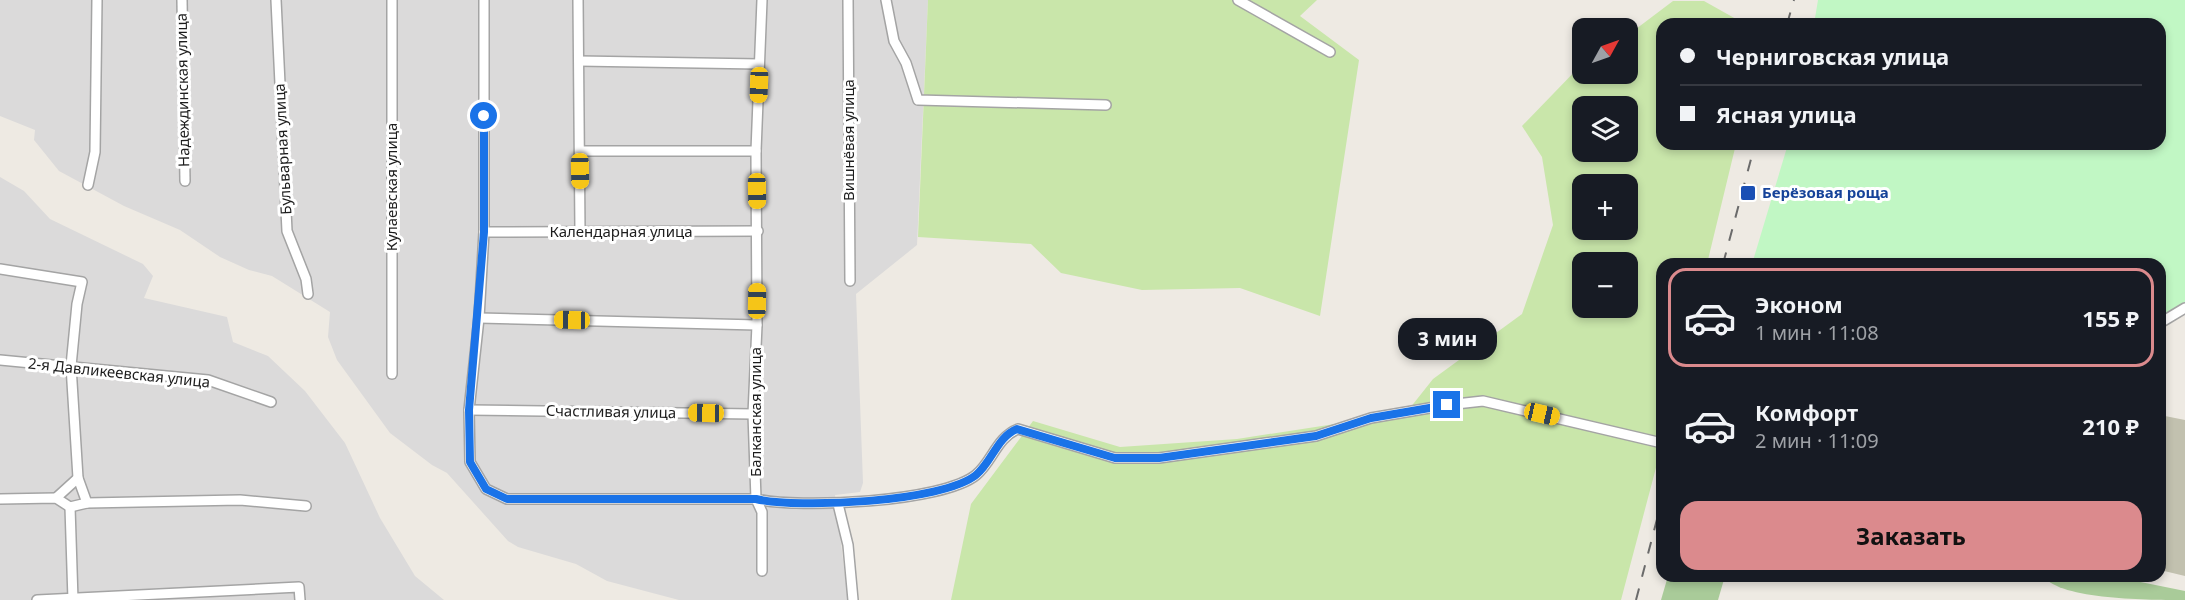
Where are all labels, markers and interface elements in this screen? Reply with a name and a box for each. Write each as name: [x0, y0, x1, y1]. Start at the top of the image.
street label: Надеждинская улица: [171, 13, 193, 167]
north arrow: [1572, 18, 1638, 84]
map controls: [1572, 18, 1638, 318]
text: Черниговская улица: [1716, 41, 1949, 71]
car: [749, 67, 769, 103]
street label: Вишнёвая улица: [838, 79, 858, 201]
street label: Бульварная улица: [269, 83, 295, 215]
button: layers: [1572, 96, 1638, 162]
text: Ясная улица: [1716, 99, 1857, 129]
route start: [470, 102, 497, 129]
street label: Кулаевская улица: [381, 123, 401, 251]
car: [571, 153, 589, 189]
car: [748, 173, 766, 209]
button: +: [1572, 174, 1638, 240]
place label: Берёзовая роща: [1762, 182, 1889, 202]
marker: Берёзовая роща: [1739, 184, 1757, 202]
street label: Календарная улица: [549, 221, 693, 241]
button: −: [1572, 252, 1638, 318]
car: [748, 283, 766, 319]
text: Эконом: [1755, 289, 1843, 319]
icon: car: [1683, 291, 1737, 345]
text: 155 ₽: [2082, 303, 2139, 333]
car: [554, 311, 590, 329]
callout: 3 мин: [1398, 318, 1496, 360]
text: 1 мин · 11:08: [1755, 319, 1879, 346]
text: 3 мин: [1418, 325, 1477, 352]
street label: Балканская улица: [745, 347, 765, 477]
street label: 2-я Давликеевская улица: [27, 352, 211, 392]
route end: [1433, 391, 1460, 418]
text: Комфорт: [1755, 397, 1858, 427]
icon: car: [1683, 399, 1737, 453]
street label: Счастливая улица: [546, 400, 676, 422]
car: [1522, 401, 1562, 427]
car: [688, 404, 724, 422]
text: 210 ₽: [2082, 411, 2139, 441]
text: 2 мин · 11:09: [1755, 427, 1879, 454]
button: Заказать: [1680, 501, 2142, 570]

